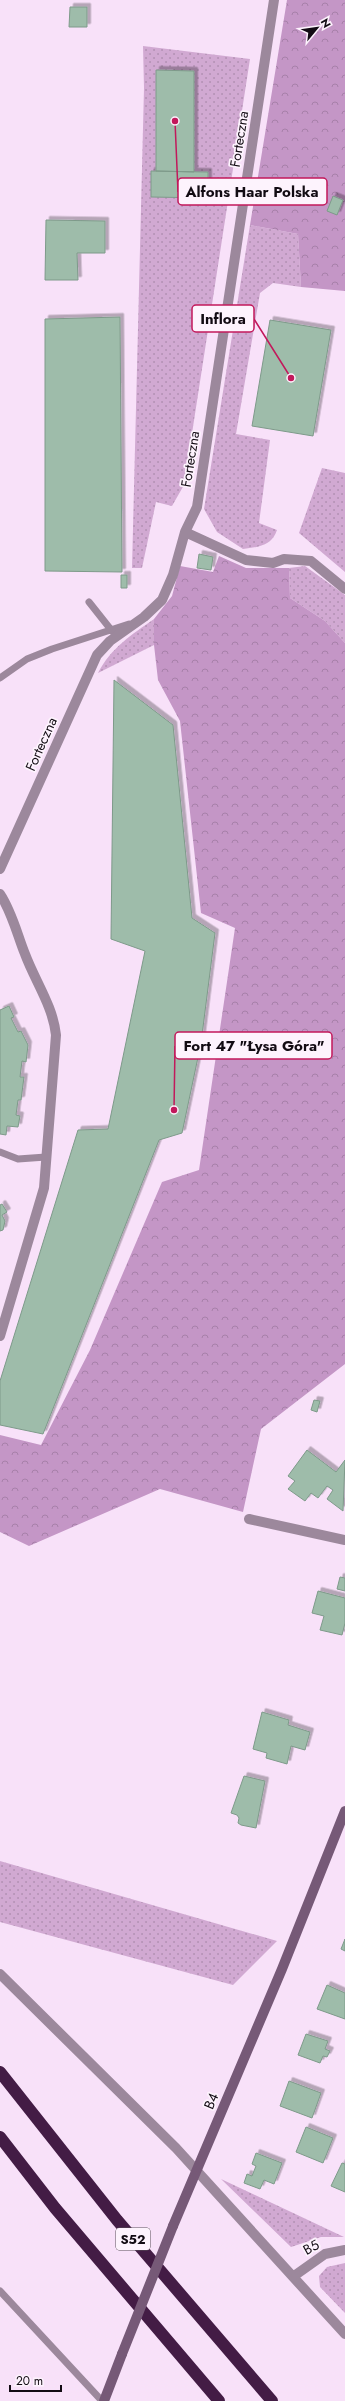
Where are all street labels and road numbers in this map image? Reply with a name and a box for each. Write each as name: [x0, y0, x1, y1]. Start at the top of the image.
street label: Forteczna: [225, 109, 253, 169]
street label: Forteczna: [176, 429, 204, 489]
street label: Forteczna: [20, 714, 62, 774]
street label: B4: [199, 2090, 223, 2112]
road number: S52: [116, 2228, 150, 2250]
street label: B5: [299, 2234, 323, 2260]

